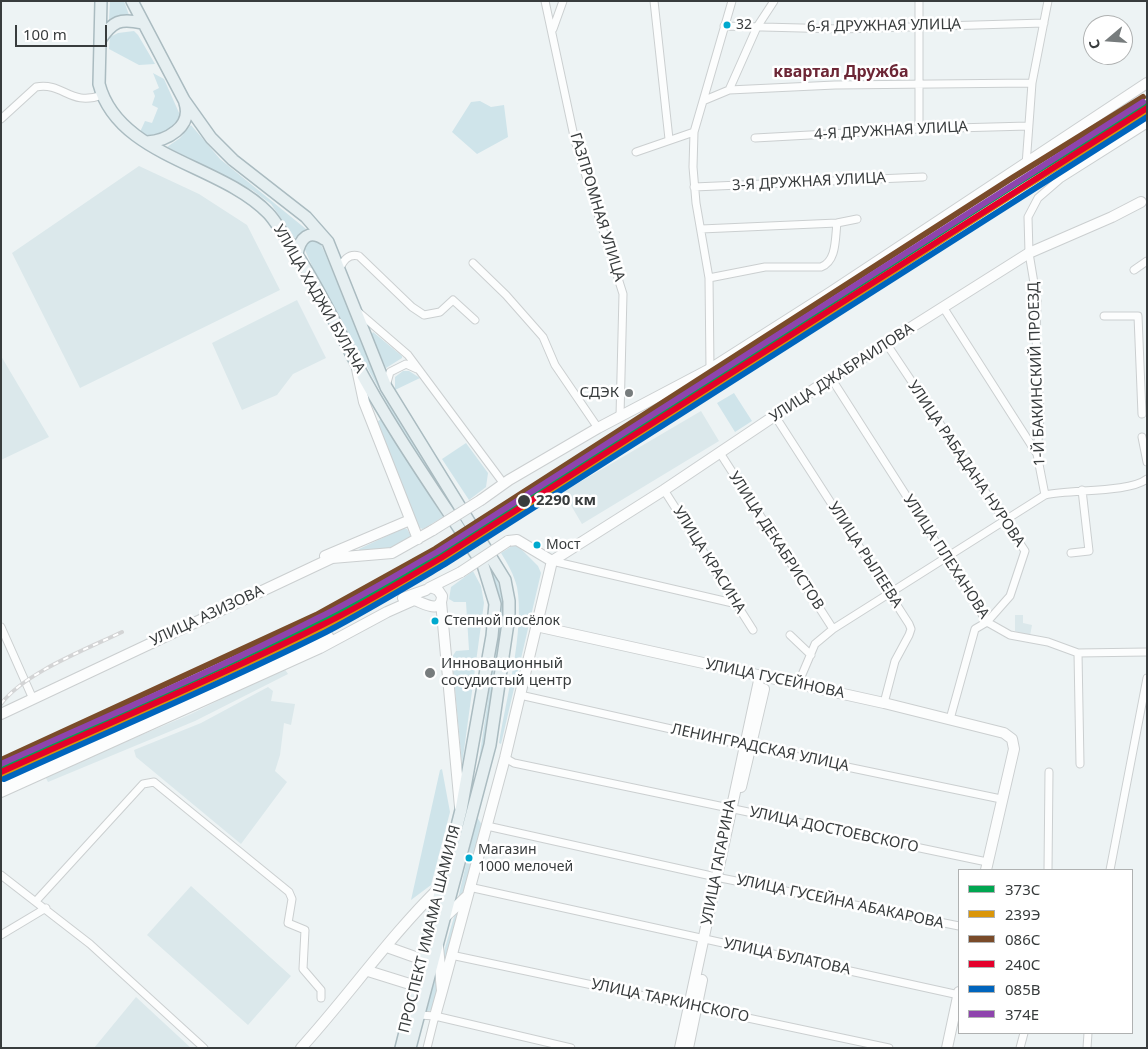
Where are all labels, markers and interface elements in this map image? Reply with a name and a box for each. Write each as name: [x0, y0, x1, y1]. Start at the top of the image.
scale bar: [18, 15, 110, 47]
north arrow: [1083, 15, 1133, 65]
street label: 6-Я ДРУЖНАЯ УЛИЦА: [807, 16, 961, 36]
place label: 32: [736, 17, 752, 33]
marker: 32: [722, 20, 732, 30]
text: 100 m: [23, 24, 67, 44]
text: С: [1084, 37, 1105, 52]
district label: квартал Дружба: [773, 62, 909, 82]
street label: 4-Я ДРУЖНАЯ УЛИЦА: [814, 118, 968, 144]
street label: ГАЗПРОМНАЯ УЛИЦА: [566, 131, 628, 283]
street label: 3-Я ДРУЖНАЯ УЛИЦА: [732, 169, 886, 195]
street label: УЛИЦА ХАДЖИ БУЛАЧА: [269, 222, 369, 376]
street label: 1-Й БАКИНСКИЙ ПРОЕЗД: [1025, 282, 1049, 466]
street label: УЛИЦА ДЖАБРАИЛОВА: [767, 320, 917, 426]
street label: УЛИЦА РАБАДАНА НУРОВА: [904, 378, 1028, 550]
place label: СДЭК: [579, 384, 619, 402]
marker: СДЭК: [623, 387, 635, 399]
street label: УЛИЦА ДЕКАБРИСТОВ: [725, 469, 827, 613]
place label: 2290 км: [536, 492, 596, 510]
street label: УЛИЦА ПЛЕХАНОВА: [899, 492, 993, 622]
marker: 2290 км: [516, 493, 532, 509]
street label: УЛИЦА РЫЛЕЕВА: [824, 499, 906, 611]
street label: УЛИЦА КРАСИНА: [669, 503, 749, 617]
place label: Мост: [546, 537, 580, 553]
marker: Мост: [532, 540, 542, 550]
street label: УЛИЦА АЗИЗОВА: [147, 582, 267, 650]
place label: Степной посёлок: [444, 613, 560, 629]
marker: Степной посёлок: [430, 616, 440, 626]
place label: Инновационный сосудистый центр: [441, 655, 572, 690]
street label: УЛИЦА ГУСЕЙНОВА: [704, 655, 846, 703]
marker: Инновационный сосудистый центр: [423, 666, 437, 680]
street label: ЛЕНИНГРАДСКАЯ УЛИЦА: [669, 720, 851, 776]
street label: УЛИЦА ГАГАРИНА: [698, 798, 740, 926]
street label: УЛИЦА ДОСТОЕВСКОГО: [748, 803, 920, 857]
street label: ПРОСПЕКТ ИМАМА ШАМИЛЯ: [395, 823, 465, 1035]
place label: Магазин 1000 мелочей: [478, 842, 573, 874]
marker: Магазин 1000 мелочей: [464, 853, 474, 863]
legend: [958, 869, 1133, 1034]
street label: УЛИЦА ГУСЕЙНА АБАКАРОВА: [735, 871, 945, 933]
text: 373C: [1005, 879, 1040, 899]
text: 239Э: [1005, 904, 1040, 924]
text: 086С: [1005, 929, 1040, 949]
street label: УЛИЦА БУЛАТОВА: [722, 935, 852, 979]
text: 240С: [1005, 954, 1040, 974]
street label: УЛИЦА ТАРКИНСКОГО: [589, 975, 751, 1027]
text: 085В: [1005, 979, 1041, 999]
text: 374Е: [1005, 1004, 1039, 1024]

